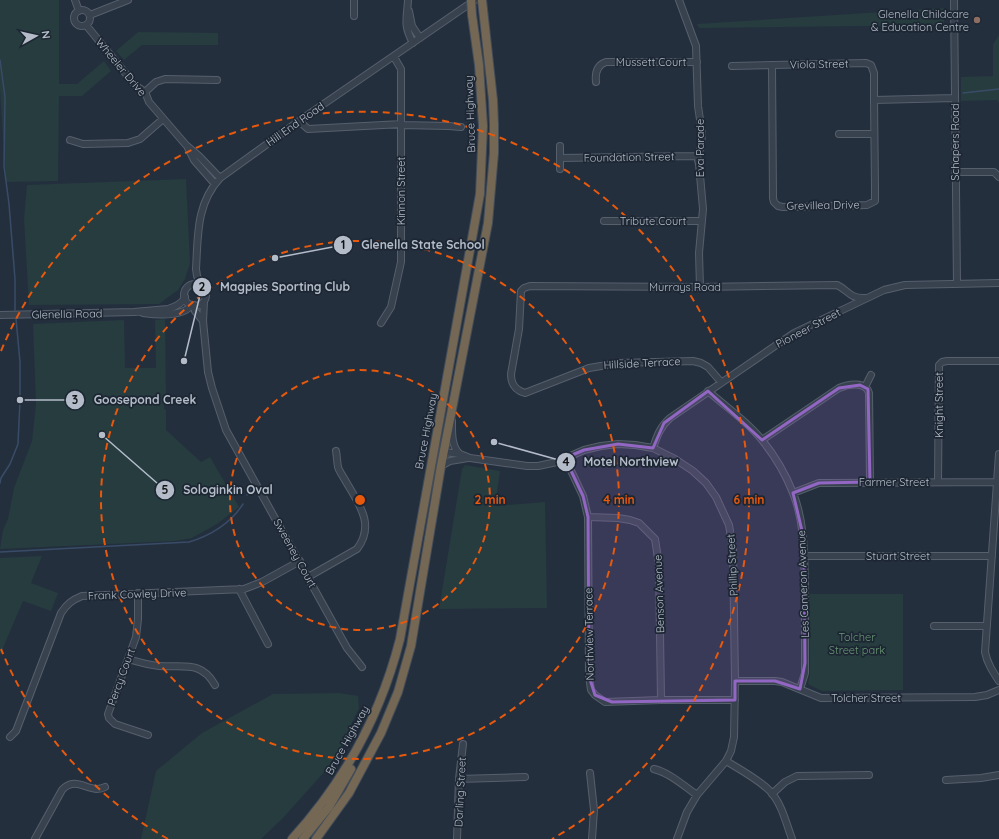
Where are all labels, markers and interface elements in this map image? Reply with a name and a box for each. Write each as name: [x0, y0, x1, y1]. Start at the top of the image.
place label: Glenella Childcare & Education Centre: [871, 7, 969, 34]
marker: Glenella Childcare & Education Centre: [972, 15, 982, 25]
north arrow: [16, 16, 56, 56]
text: N: [38, 30, 53, 40]
street label: Wheeler Drive: [93, 35, 149, 99]
street label: Mussett Court: [616, 55, 686, 69]
street label: Viola Street: [790, 56, 849, 72]
street label: Bruce Highway: [462, 75, 478, 153]
street label: Hill End Road: [263, 99, 327, 149]
street label: Schapers Road: [948, 103, 962, 181]
street label: Eva Parade: [693, 119, 707, 177]
street label: Foundation Street: [583, 149, 675, 165]
street label: Kinnon Street: [394, 156, 408, 225]
street label: Grevillea Drive: [786, 197, 860, 213]
street label: Tribute Court: [620, 214, 686, 228]
callout: Glenella State School: [333, 233, 493, 257]
text: 1: [341, 237, 345, 252]
text: Glenella State School: [361, 237, 485, 252]
callout: Magpies Sporting Club: [192, 275, 359, 299]
text: 2: [199, 279, 206, 294]
text: Magpies Sporting Club: [220, 279, 351, 294]
street label: Murrays Road: [649, 280, 721, 294]
street label: Pioneer Street: [773, 305, 843, 351]
street label: Glenella Road: [31, 306, 103, 322]
street label: Hillside Terrace: [603, 354, 681, 372]
street label: Knight Street: [932, 372, 946, 438]
callout: Goosepond Creek: [65, 388, 204, 412]
text: 3: [72, 392, 78, 407]
text: Goosepond Creek: [94, 392, 197, 407]
street label: Bruce Highway: [412, 392, 440, 470]
callout: Motel Northview: [556, 450, 687, 474]
text: 4: [562, 454, 570, 469]
text: Motel Northview: [583, 454, 679, 469]
street label: Farmer Street: [859, 475, 929, 489]
callout: Sologinkin Oval: [155, 478, 281, 502]
text: 5: [162, 482, 169, 497]
text: Sologinkin Oval: [183, 482, 273, 497]
text: 2 min: [474, 492, 506, 507]
text: 4 min: [603, 492, 635, 507]
text: 6 min: [733, 492, 765, 507]
centre of rings: [353, 493, 367, 507]
street label: Sweeney Court: [270, 516, 320, 590]
street label: Les Cameron Avenue: [794, 530, 812, 638]
street label: Phillip Street: [723, 533, 741, 596]
street label: Stuart Street: [866, 549, 930, 563]
street label: Benson Avenue: [651, 555, 667, 633]
street label: Frank Cowley Drive: [88, 585, 186, 603]
street label: Northview Terrace: [581, 587, 597, 681]
park label: Tolcher Street park: [829, 630, 885, 657]
street label: Percy Court: [104, 646, 138, 707]
street label: Tolcher Street: [831, 691, 901, 705]
street label: Bruce Highway: [322, 703, 372, 777]
street label: Darling Street: [451, 756, 469, 827]

